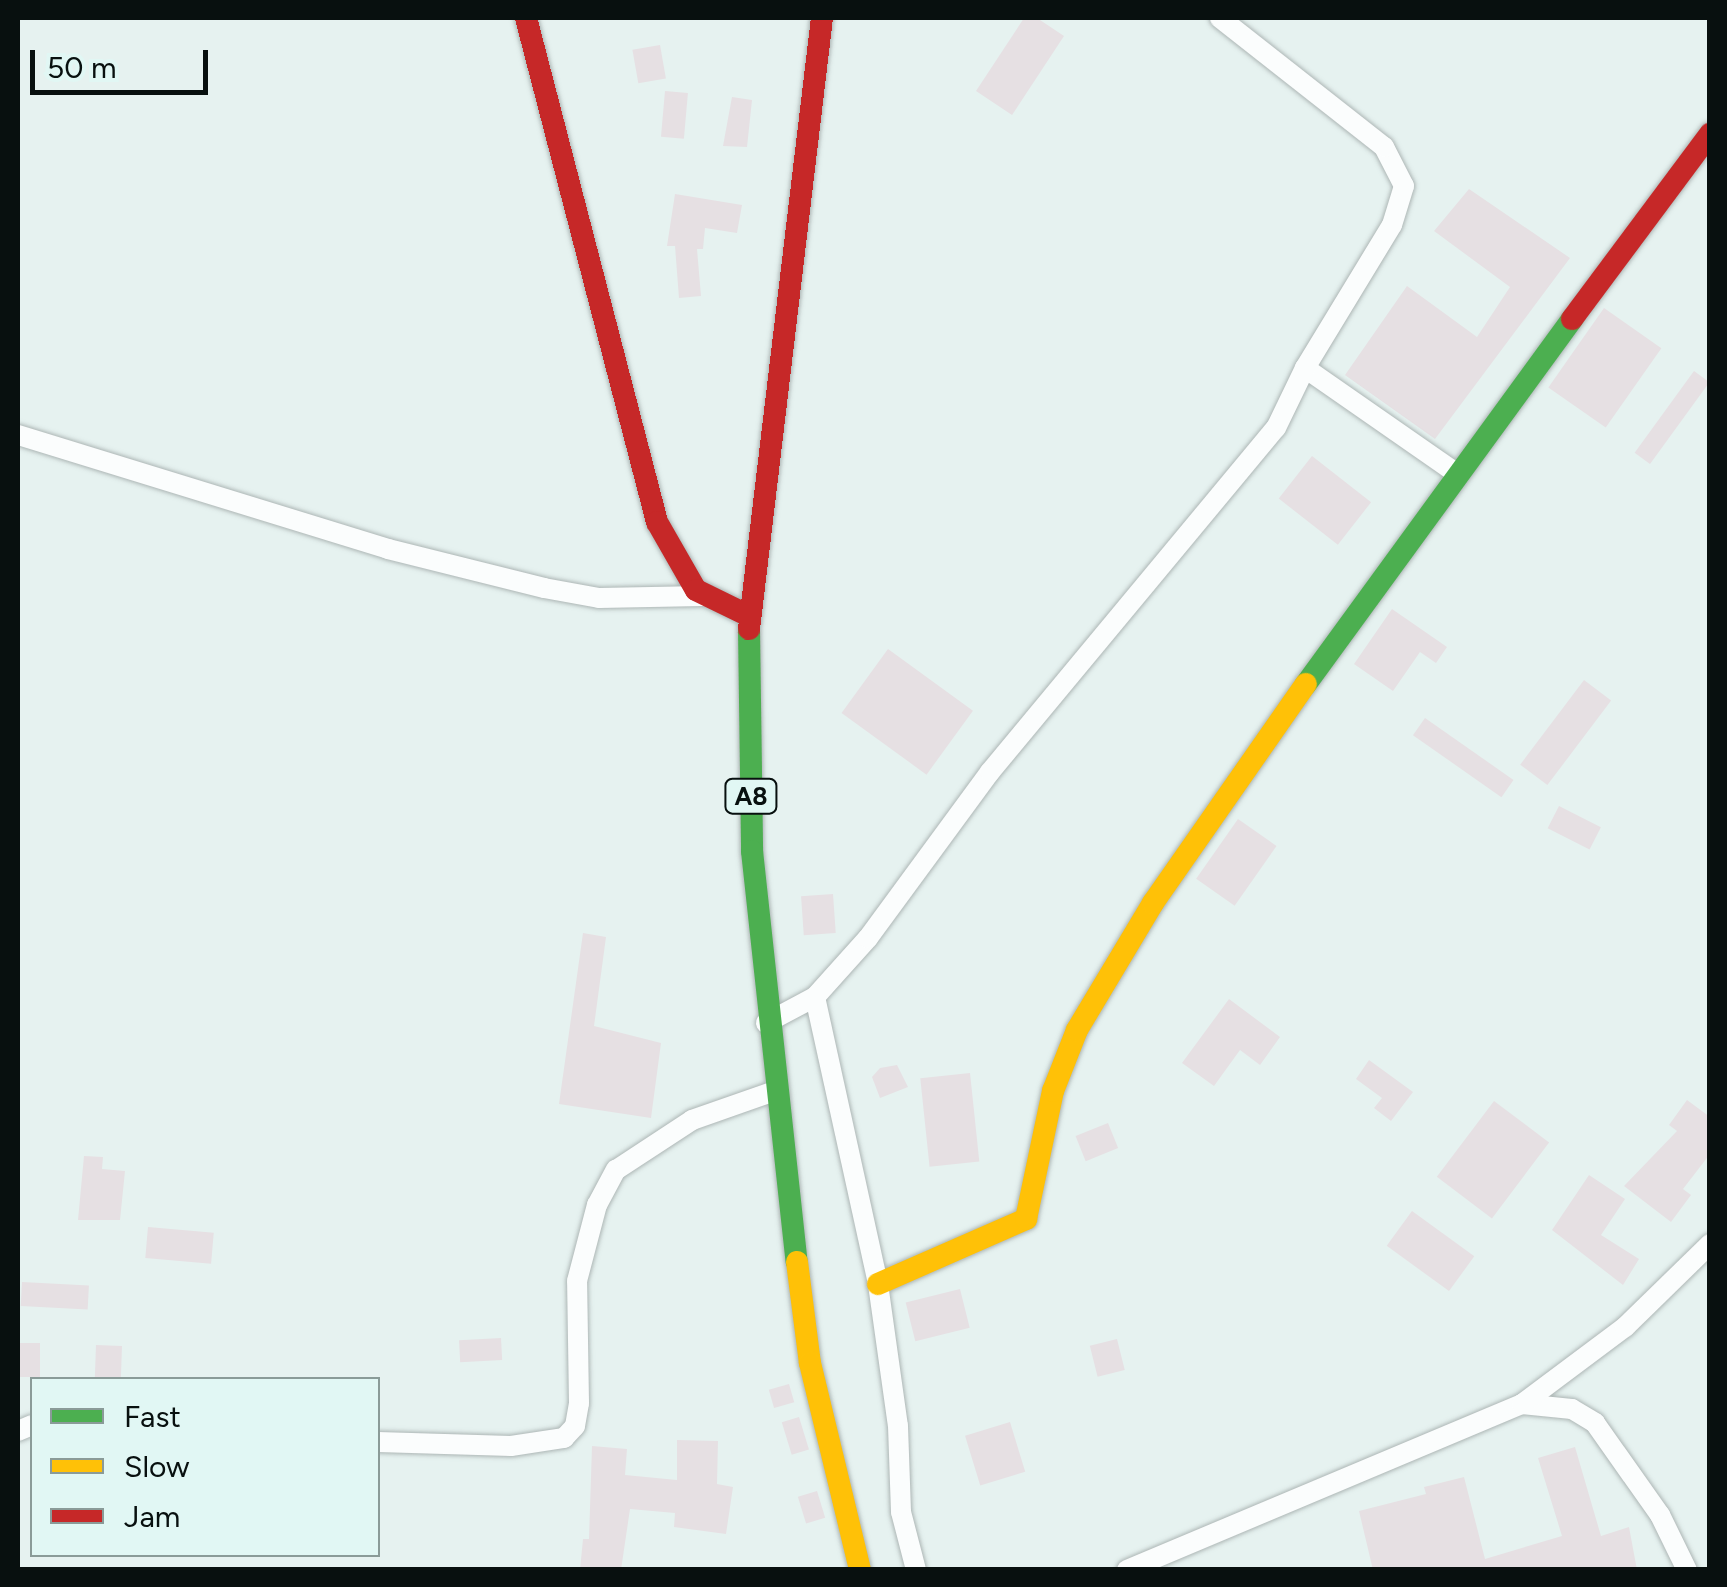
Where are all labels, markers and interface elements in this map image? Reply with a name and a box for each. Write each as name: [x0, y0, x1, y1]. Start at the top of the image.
scale bar: [35, 30, 212, 92]
text: 50 m: [47, 49, 116, 86]
road number: A8: [724, 776, 778, 816]
legend: [30, 1377, 380, 1557]
text: Fast: [124, 1398, 181, 1435]
text: Slow: [124, 1448, 190, 1485]
text: Jam: [124, 1498, 180, 1535]

